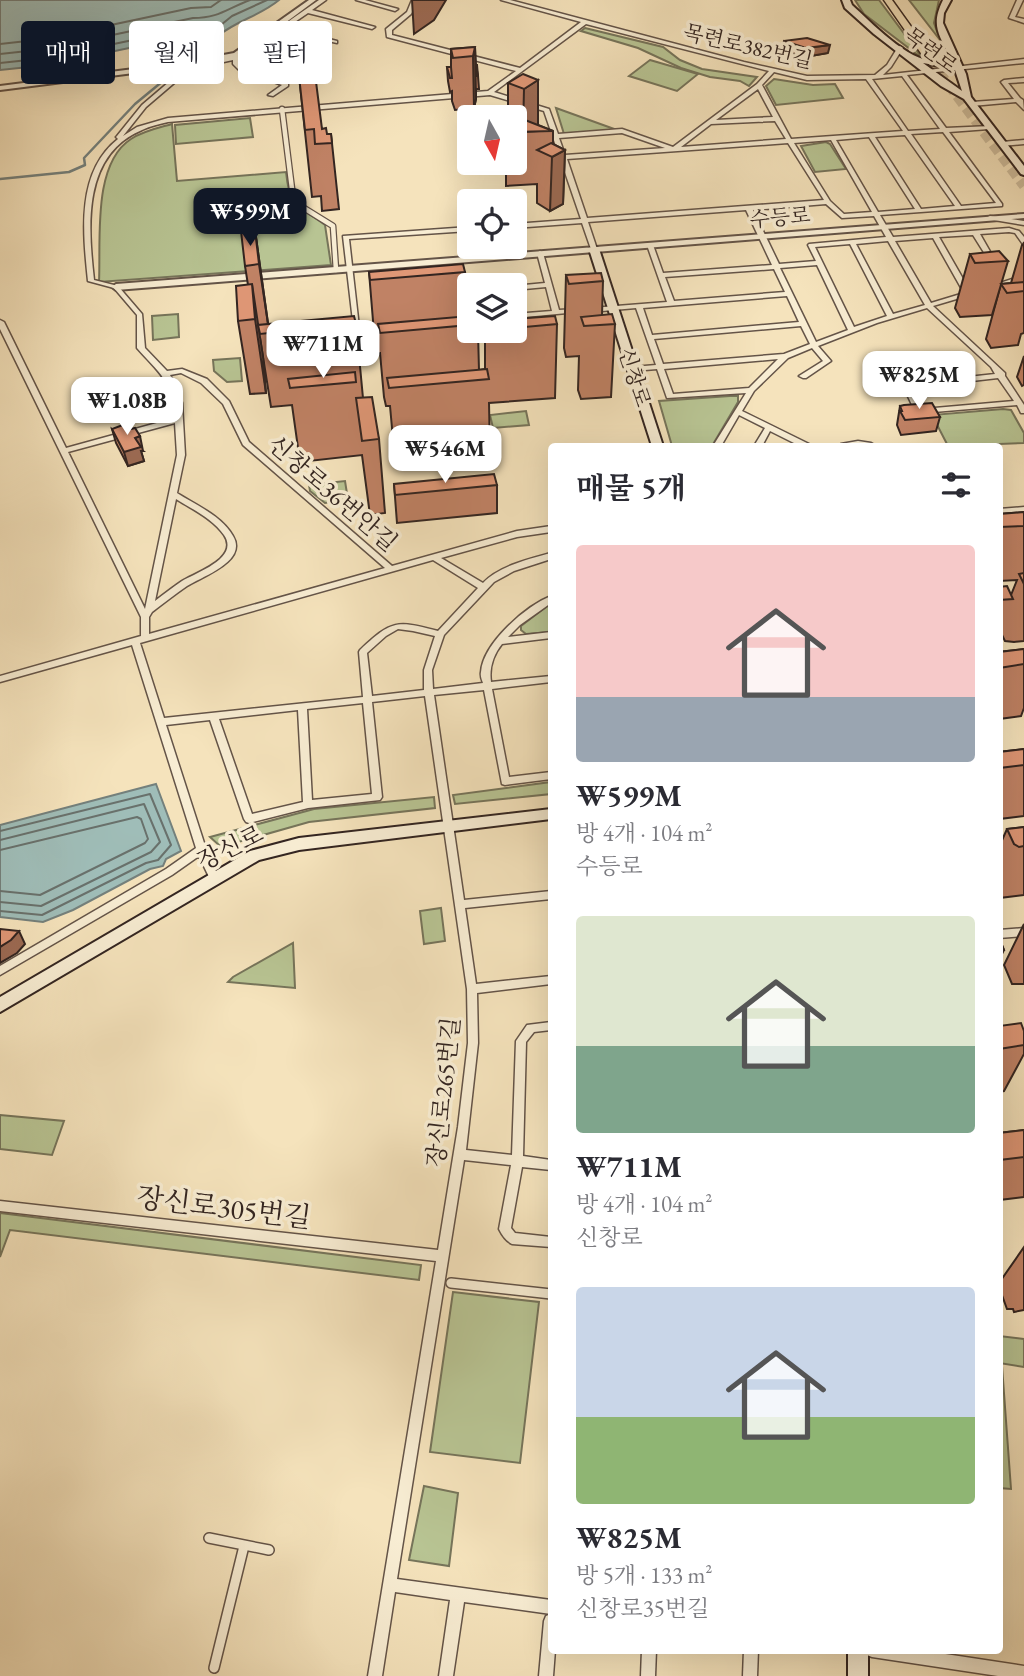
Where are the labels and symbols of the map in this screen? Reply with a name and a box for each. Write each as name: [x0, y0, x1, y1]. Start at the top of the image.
street label: 목련로382번길: [681, 18, 815, 74]
street label: 목련로: [899, 21, 963, 79]
north arrow: [457, 105, 527, 175]
pin: ₩599M: [201, 188, 299, 248]
street label: 수등로: [749, 201, 811, 233]
pin: ₩711M: [274, 320, 372, 380]
street label: 신창로: [613, 344, 657, 410]
pin: ₩825M: [870, 352, 968, 411]
pin: ₩1.08B: [70, 378, 184, 437]
pin: ₩546M: [396, 426, 494, 485]
street label: 신창로36번안길: [262, 428, 404, 558]
street label: 장신로: [192, 818, 268, 876]
street label: 장신로265번길: [420, 1016, 466, 1168]
street label: 장신로305번길: [135, 1178, 313, 1236]

